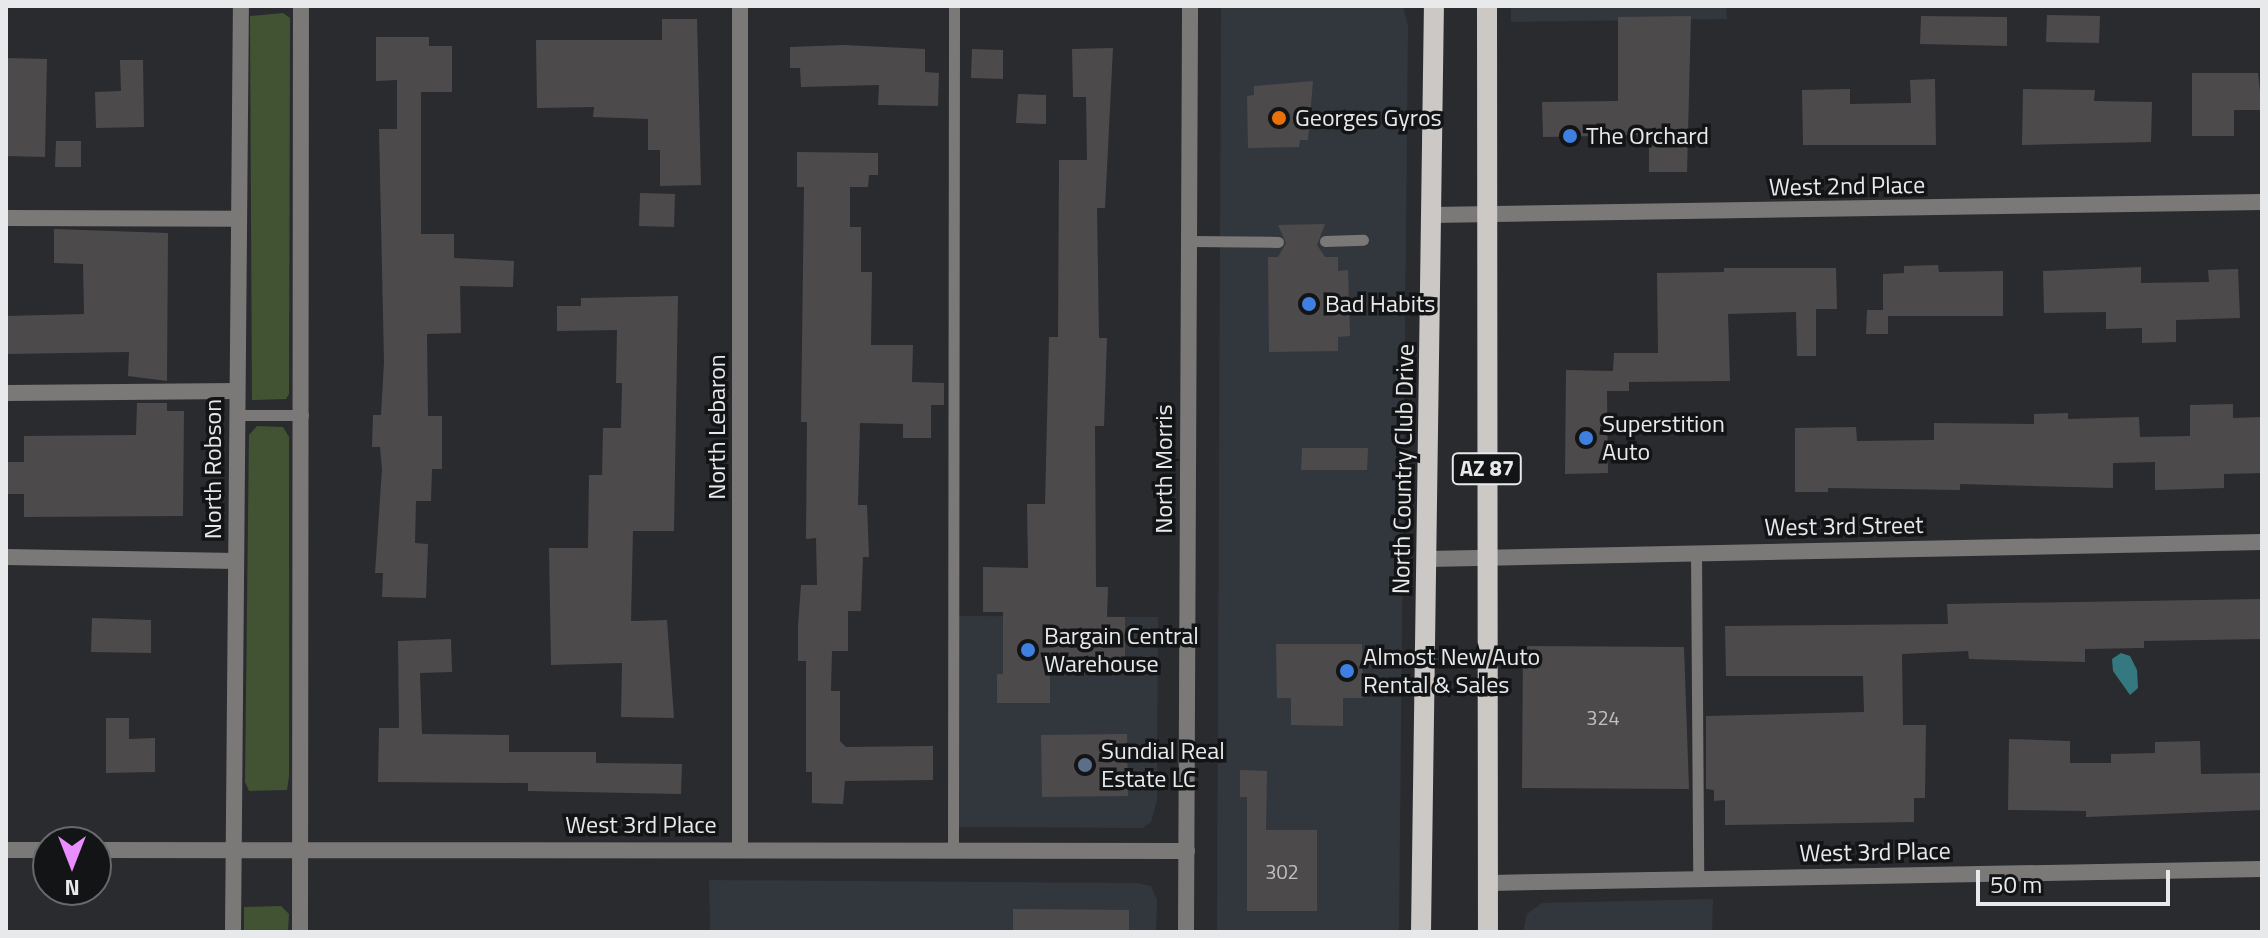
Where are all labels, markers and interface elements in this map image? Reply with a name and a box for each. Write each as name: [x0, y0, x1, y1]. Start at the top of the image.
place label: Georges Gyros: [1295, 104, 1442, 132]
marker: Georges Gyros: [1270, 109, 1288, 127]
place label: The Orchard: [1586, 122, 1709, 150]
marker: The Orchard: [1561, 127, 1579, 145]
street label: West 2nd Place: [1769, 170, 1925, 202]
place label: Bad Habits: [1325, 290, 1435, 318]
marker: Bad Habits: [1300, 295, 1318, 313]
street label: North Country Club Drive: [1386, 344, 1420, 594]
street label: North Lebaron: [703, 354, 731, 500]
street label: North Robson: [199, 399, 227, 539]
street label: North Morris: [1150, 404, 1178, 534]
place label: Superstition Auto: [1602, 410, 1725, 466]
marker: Superstition Auto: [1577, 429, 1595, 447]
road number: AZ 87: [1451, 451, 1523, 487]
street label: West 3rd Street: [1764, 510, 1924, 542]
place label: Bargain Central Warehouse: [1044, 622, 1199, 678]
marker: Bargain Central Warehouse: [1019, 641, 1037, 659]
place label: Almost New Auto Rental & Sales: [1363, 643, 1540, 699]
marker: Almost New Auto Rental & Sales: [1338, 662, 1356, 680]
house number: 324: [1586, 705, 1620, 729]
place label: Sundial Real Estate LC: [1101, 737, 1225, 793]
marker: Sundial Real Estate LC: [1076, 756, 1094, 774]
street label: West 3rd Place: [565, 811, 717, 839]
north arrow: [32, 826, 112, 906]
street label: West 3rd Place: [1799, 836, 1951, 868]
scale bar: [1980, 854, 2174, 904]
house number: 302: [1265, 859, 1299, 883]
text: 50 m: [1990, 866, 2042, 902]
text: N: [64, 871, 80, 905]

